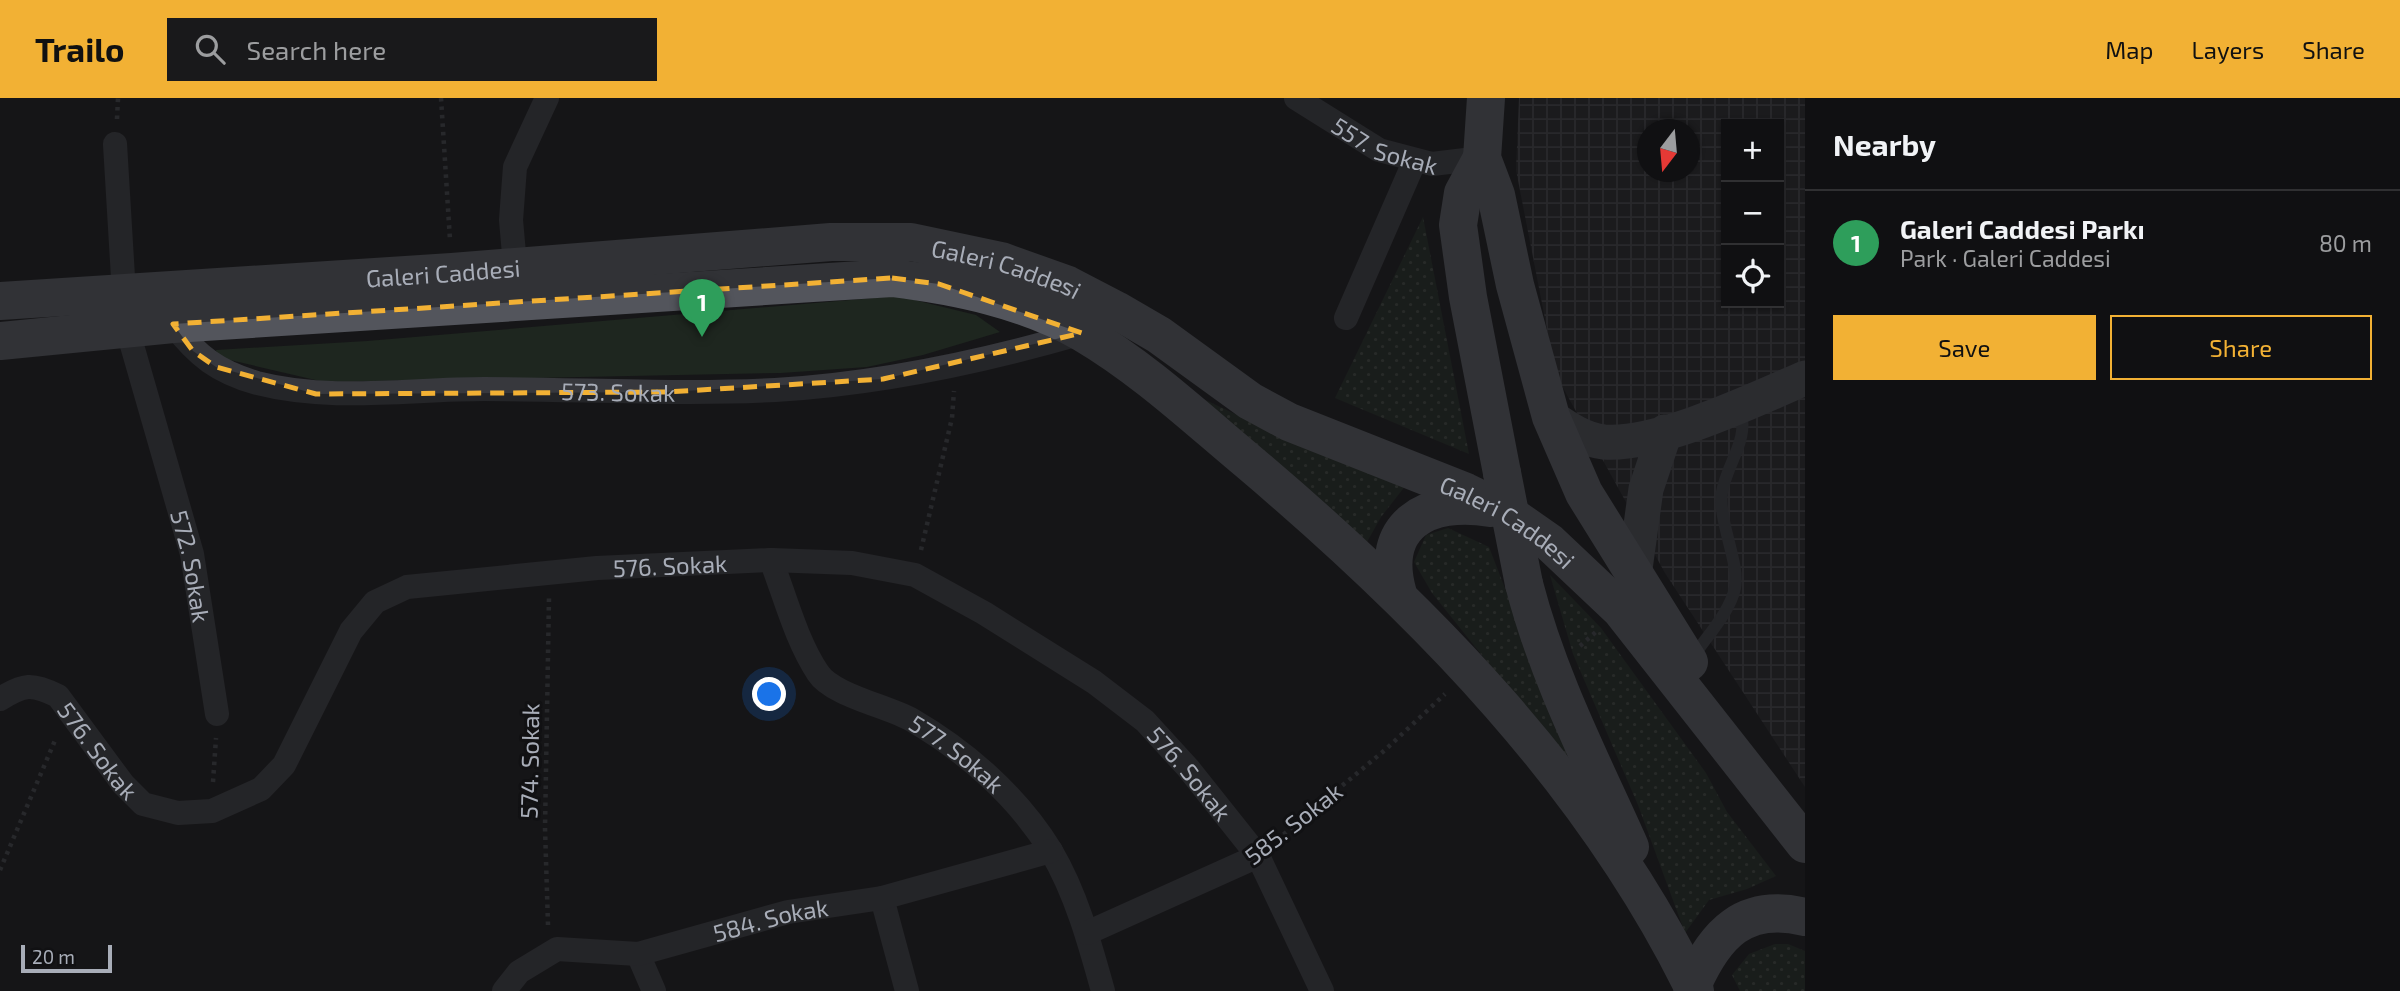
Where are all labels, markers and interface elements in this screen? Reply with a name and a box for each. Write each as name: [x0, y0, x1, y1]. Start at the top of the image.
search box: [167, 18, 657, 81]
text: Trailo: [35, 29, 125, 69]
icon: search: [191, 30, 229, 68]
text: Search here: [247, 34, 386, 65]
text: Map: [2105, 35, 2153, 64]
text: Layers: [2191, 35, 2264, 64]
text: Share: [2302, 35, 2365, 64]
street label: 557. Sokak: [1327, 110, 1441, 179]
north arrow: [1637, 119, 1700, 182]
map controls: [1721, 119, 1784, 308]
button: +: [1721, 119, 1784, 182]
text: Nearby: [1833, 126, 1936, 162]
button: −: [1721, 182, 1784, 245]
text: Galeri Caddesi Parkı: [1900, 213, 2145, 244]
text: 1: [1851, 229, 1861, 257]
text: 80 m: [2319, 229, 2372, 257]
street label: Galeri Caddesi: [929, 232, 1086, 304]
text: Park · Galeri Caddesi: [1900, 244, 2111, 272]
button: locate: [1721, 245, 1784, 308]
street label: Galeri Caddesi: [365, 252, 521, 292]
pin: 1: [679, 279, 725, 337]
button: Save: [1833, 315, 2096, 380]
button: Share: [2110, 315, 2372, 380]
street label: 573. Sokak: [561, 375, 675, 406]
street label: Galeri Caddesi: [1436, 469, 1581, 574]
street label: 572. Sokak: [166, 506, 217, 624]
street label: 576. Sokak: [612, 548, 728, 582]
your location: [752, 677, 786, 711]
street label: 576. Sokak: [52, 696, 144, 805]
street label: 574. Sokak: [513, 703, 545, 819]
street label: 577. Sokak: [905, 708, 1011, 798]
street label: 576. Sokak: [1142, 720, 1238, 826]
street label: 585. Sokak: [1238, 776, 1348, 870]
street label: 584. Sokak: [710, 892, 830, 947]
scale bar: [21, 942, 112, 974]
text: 20 m: [32, 945, 75, 968]

